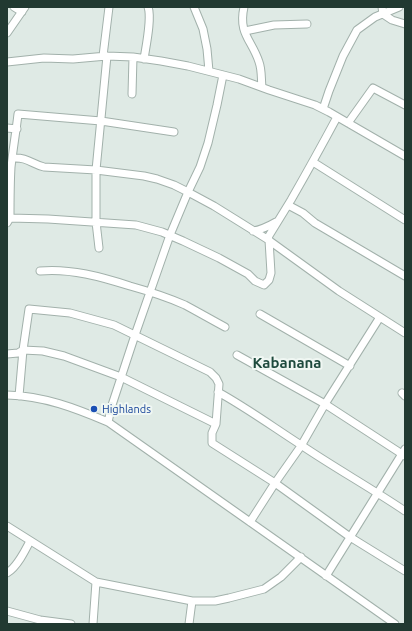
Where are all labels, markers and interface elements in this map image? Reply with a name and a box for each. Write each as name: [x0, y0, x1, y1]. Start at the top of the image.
district label: Kabanana: [253, 354, 321, 372]
place label: Highlands: [102, 402, 151, 416]
marker: Highlands: [89, 404, 99, 414]

